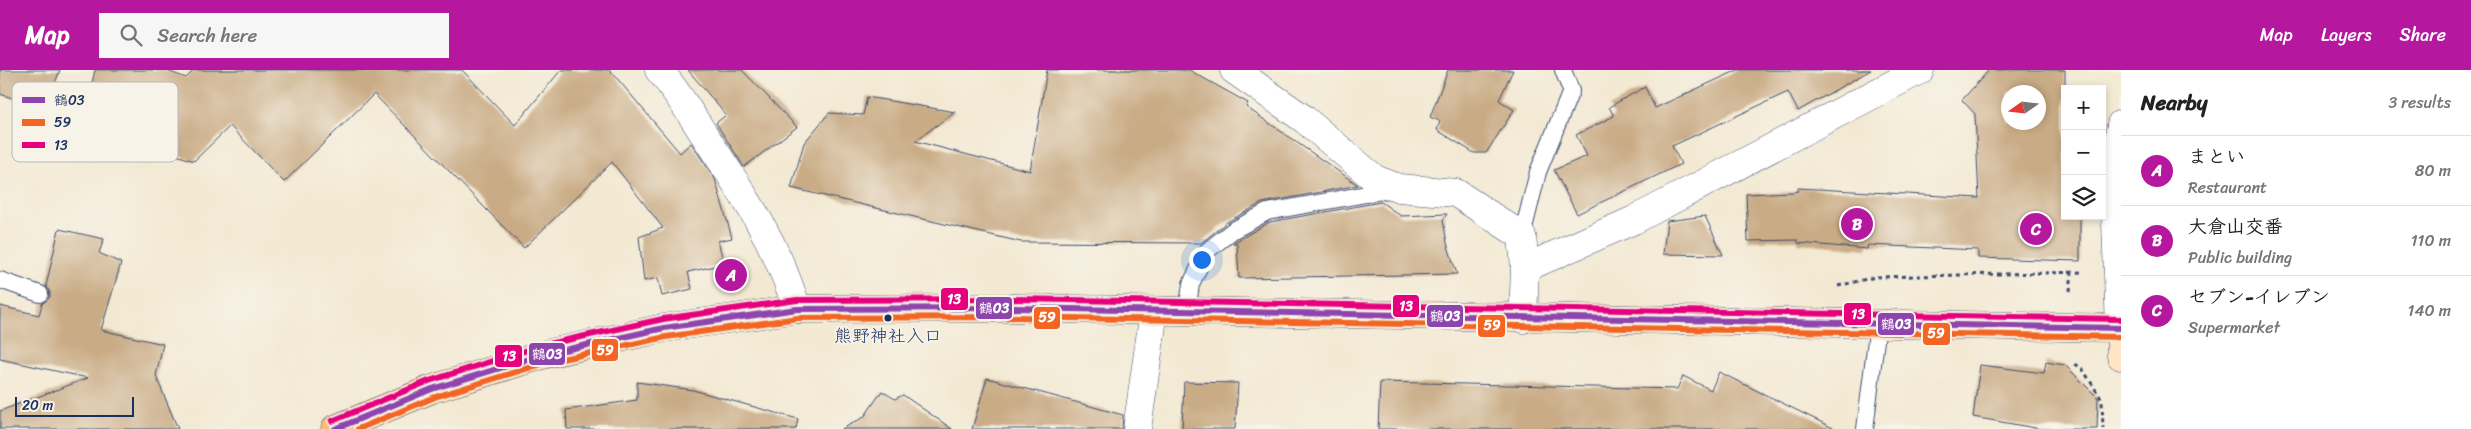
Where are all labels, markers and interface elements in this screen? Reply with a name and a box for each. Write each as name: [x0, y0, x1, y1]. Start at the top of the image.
search box: [99, 13, 449, 58]
text: Map: [25, 14, 69, 56]
text: Search here: [157, 19, 257, 52]
text: Map: [2260, 19, 2293, 51]
text: Layers: [2321, 19, 2372, 51]
text: Share: [2400, 19, 2446, 51]
icon: search: [117, 21, 145, 49]
legend: [12, 82, 178, 162]
text: Nearby: [2141, 84, 2207, 122]
north arrow: [2001, 85, 2046, 130]
map controls: [2061, 85, 2106, 220]
button: +: [2061, 85, 2106, 130]
text: 鶴03: [54, 88, 85, 113]
text: 3 results: [2388, 88, 2451, 117]
text: 59: [54, 110, 72, 135]
button: −: [2061, 130, 2106, 175]
text: 13: [54, 133, 68, 158]
text: まとい: [2188, 140, 2245, 173]
text: A: [2152, 156, 2162, 185]
text: 80 m: [2415, 156, 2451, 185]
text: Restaurant: [2188, 173, 2267, 202]
button: layers: [2061, 175, 2106, 220]
pin: B: [1841, 205, 1873, 243]
pin: C: [2020, 210, 2052, 248]
text: 大倉山交番: [2188, 210, 2283, 243]
text: B: [2152, 226, 2162, 255]
text: 110 m: [2411, 226, 2451, 255]
text: Public building: [2188, 243, 2292, 272]
your location: [1189, 247, 1215, 273]
pin: A: [715, 256, 747, 294]
text: セブン-イレブン: [2188, 280, 2330, 313]
line badge: 13: [940, 287, 969, 311]
text: 13: [947, 287, 961, 312]
line badge: 13: [1392, 294, 1420, 318]
text: 13: [1399, 294, 1413, 319]
line badge: 鶴03: [975, 296, 1013, 320]
text: 鶴03: [979, 296, 1010, 321]
text: C: [2152, 296, 2162, 325]
text: 140 m: [2408, 296, 2451, 325]
line badge: 13: [1843, 302, 1872, 326]
text: 13: [1851, 302, 1865, 327]
line badge: 鶴03: [1426, 304, 1464, 328]
text: 鶴03: [1430, 304, 1461, 329]
text: 59: [1038, 305, 1056, 330]
line badge: 59: [1033, 306, 1061, 330]
line badge: 鶴03: [1877, 312, 1915, 336]
text: 鶴03: [1881, 312, 1912, 337]
marker: 熊野神社入口: [883, 313, 893, 323]
text: 59: [1483, 313, 1501, 338]
text: Supermarket: [2188, 313, 2280, 342]
line badge: 59: [1477, 314, 1506, 338]
place label: 熊野神社入口: [834, 320, 942, 352]
text: 59: [1927, 321, 1945, 346]
line badge: 59: [1922, 322, 1951, 346]
line badge: 59: [591, 338, 619, 362]
text: 59: [596, 338, 614, 363]
line badge: 鶴03: [528, 342, 566, 366]
text: 鶴03: [532, 342, 563, 367]
line badge: 13: [494, 344, 523, 368]
text: 13: [502, 344, 516, 369]
text: 20 m: [22, 393, 53, 418]
scale bar: [15, 394, 134, 417]

